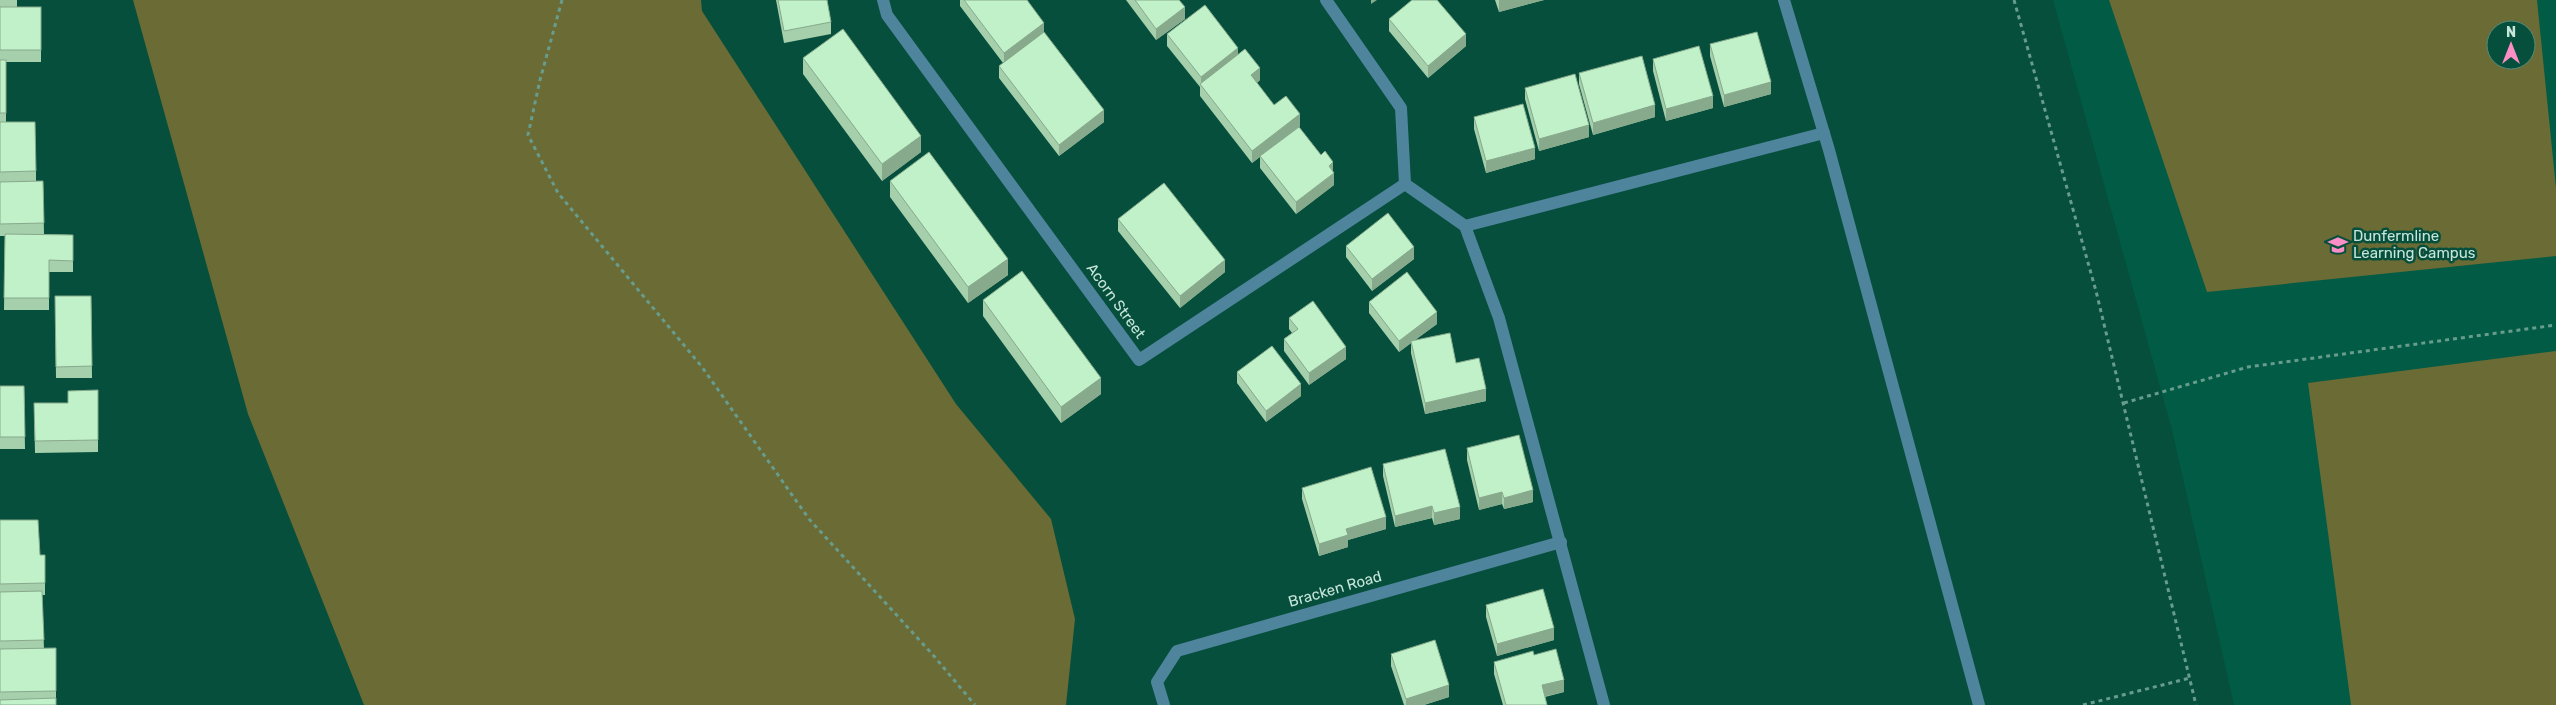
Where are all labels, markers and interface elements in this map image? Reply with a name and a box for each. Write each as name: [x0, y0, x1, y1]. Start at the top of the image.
north arrow: [2486, 20, 2536, 70]
text: N: [2506, 24, 2516, 41]
place label: Dunfermline Learning Campus: [2353, 227, 2476, 262]
school or university icon: Dunfermline Learning Campus: [2327, 234, 2349, 256]
street label: Acorn Street: [1083, 260, 1149, 342]
street label: Bracken Road: [1286, 567, 1384, 611]

